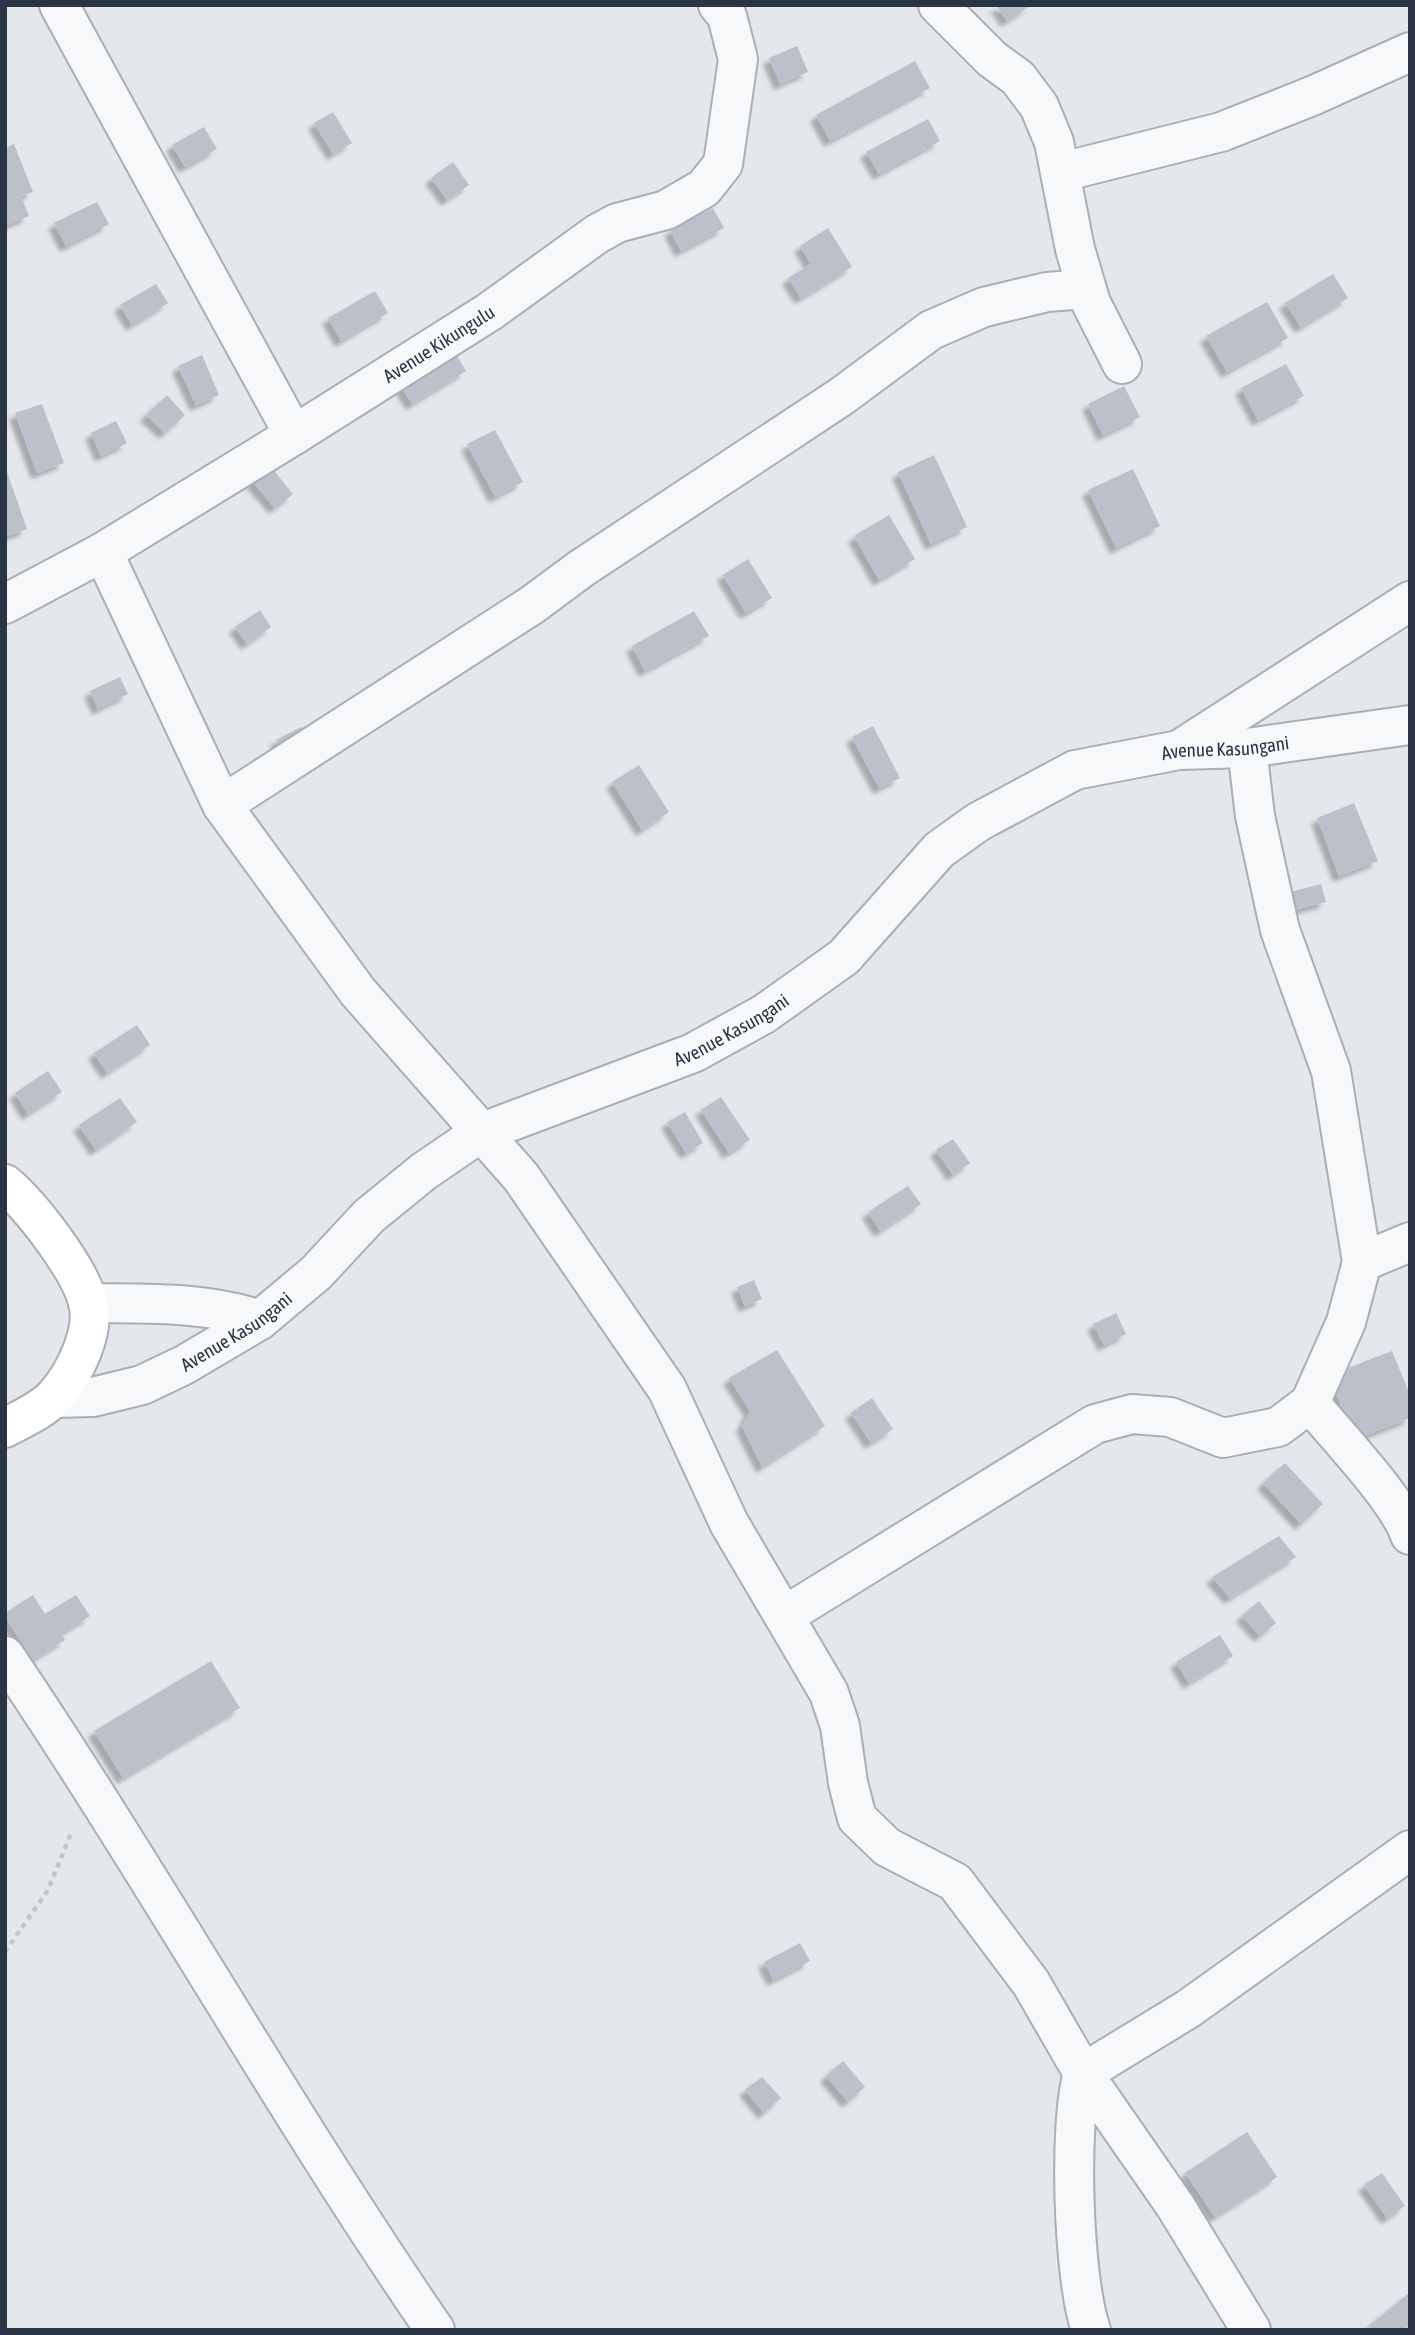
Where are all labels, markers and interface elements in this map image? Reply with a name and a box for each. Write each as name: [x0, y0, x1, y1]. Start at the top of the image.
street label: Avenue Kikungulu: [379, 300, 498, 387]
street label: Avenue Kasungani: [1159, 731, 1290, 764]
street label: Avenue Kasungani: [671, 989, 793, 1070]
street label: Avenue Kasungani: [177, 1287, 296, 1376]

